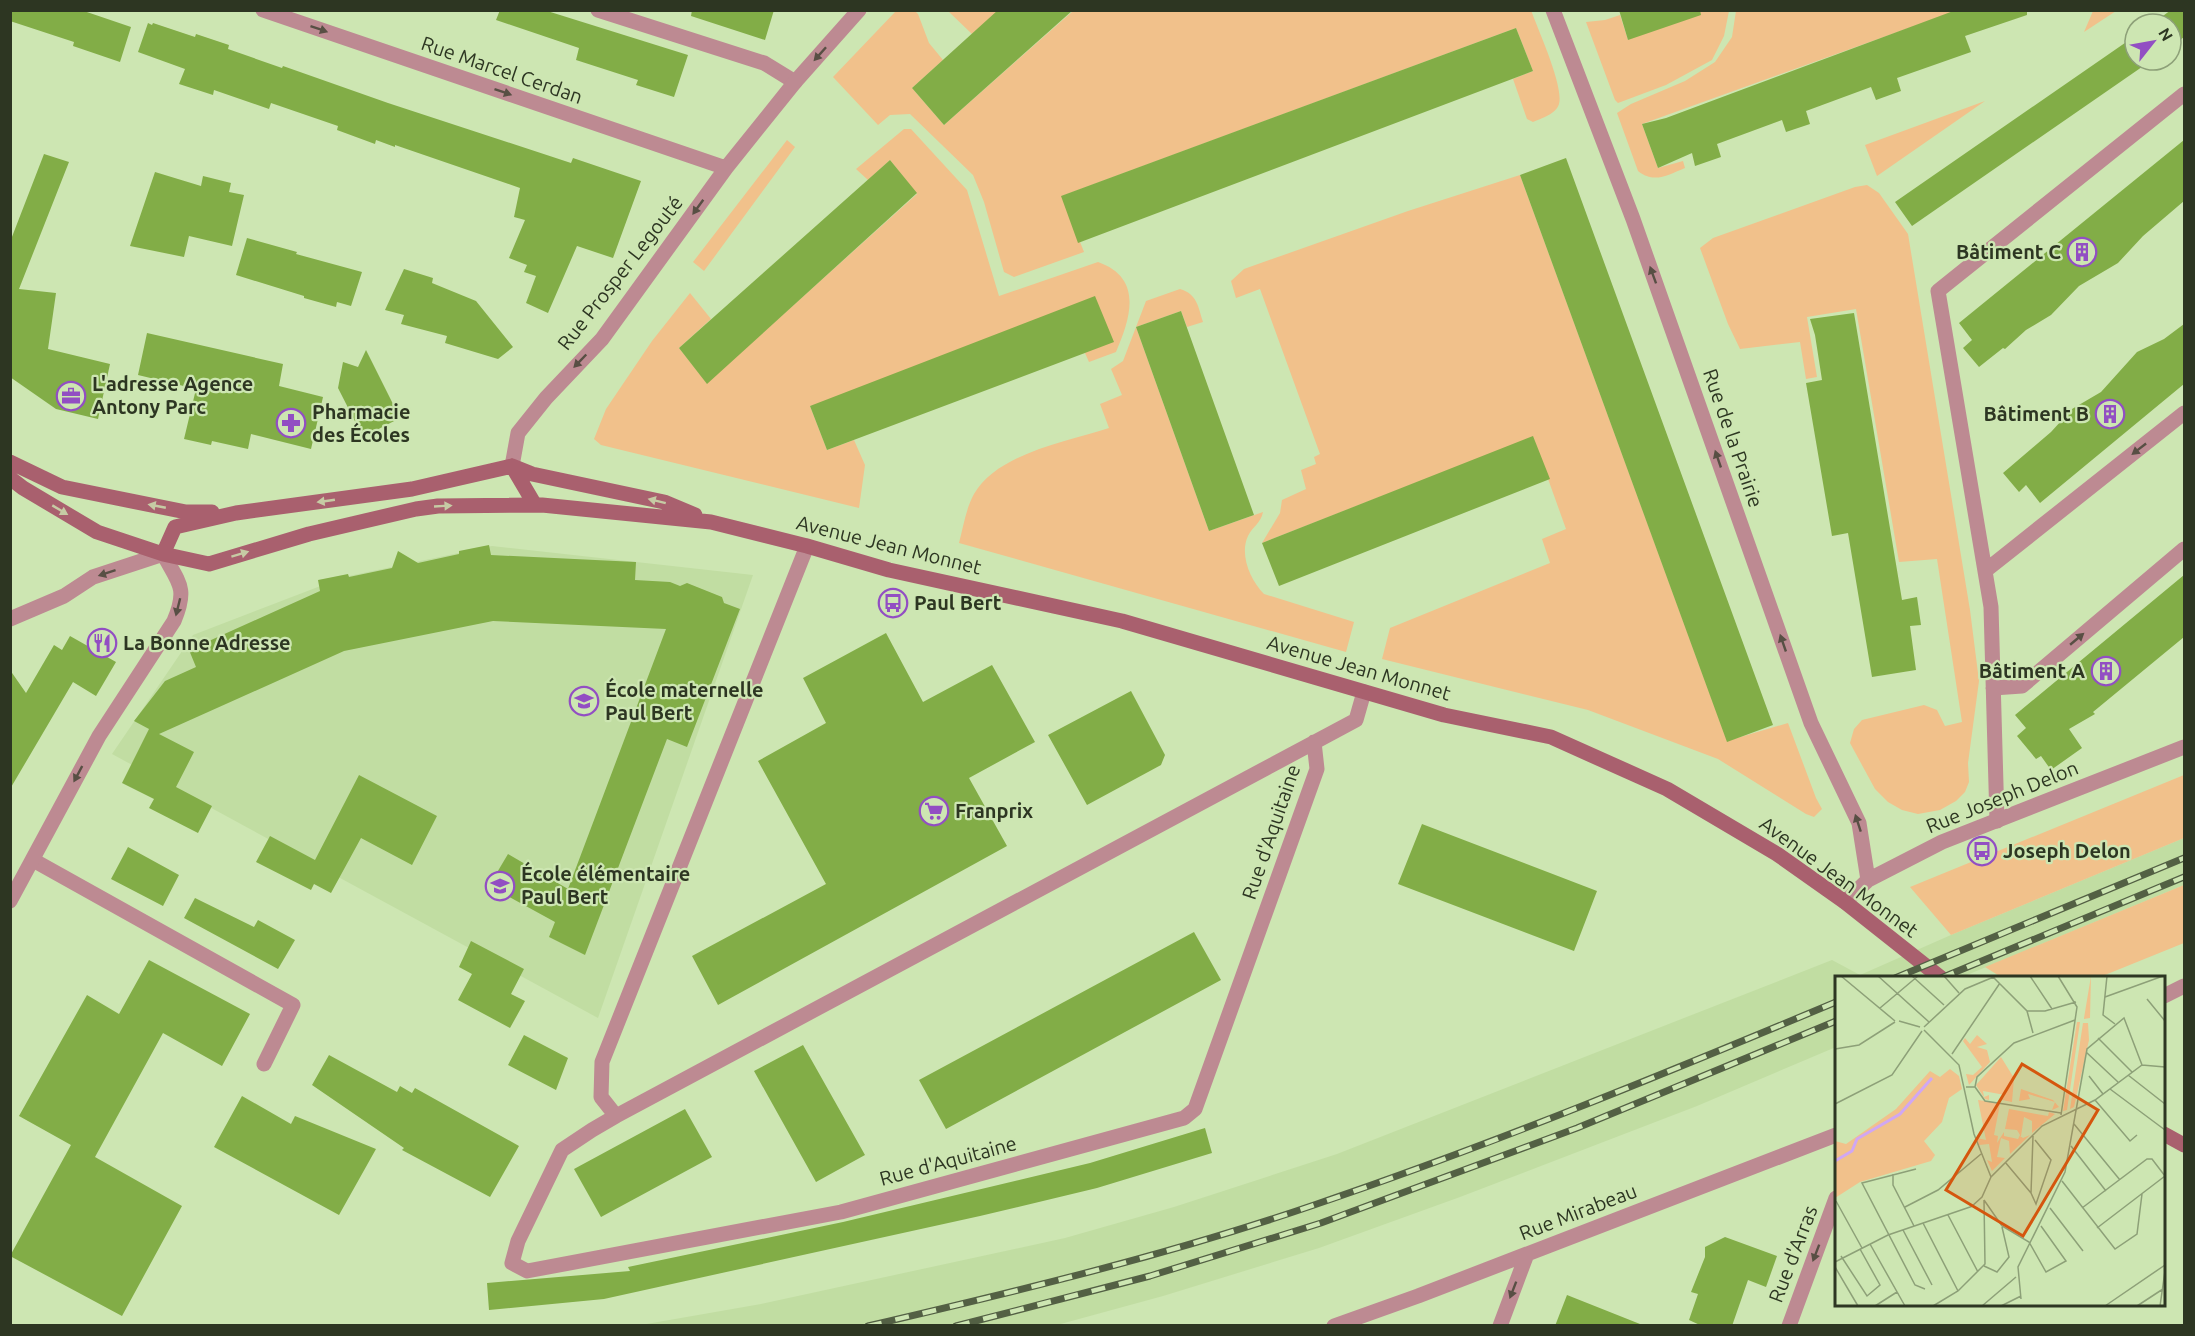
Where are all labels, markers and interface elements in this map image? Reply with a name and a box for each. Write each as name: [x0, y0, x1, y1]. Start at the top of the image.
north arrow: [2123, 12, 2183, 72]
one-way arrow: [310, 25, 328, 35]
text: N: [2155, 25, 2177, 44]
street label: Rue Marcel Cerdan: [418, 31, 586, 108]
one-way arrow: [814, 46, 827, 61]
one-way arrow: [494, 88, 512, 98]
street label: Rue Prosper Legouté: [552, 191, 687, 354]
one-way arrow: [693, 199, 705, 214]
building icon: Bâtiment C: [2066, 236, 2098, 268]
place label: Bâtiment C: [1956, 240, 2061, 263]
one-way arrow: [1647, 266, 1657, 284]
one-way arrow: [574, 354, 588, 368]
street label: Rue de la Prairie: [1699, 365, 1768, 510]
place label: L'adresse Agence Antony Parc: [92, 372, 253, 418]
office icon: L'adresse Agence Antony Parc: [55, 380, 87, 412]
building icon: Bâtiment B: [2094, 398, 2126, 430]
place label: Pharmacie des Écoles: [312, 400, 410, 446]
place label: Bâtiment B: [1984, 402, 2089, 425]
pharmacy icon: Pharmacie des Écoles: [275, 407, 307, 439]
one-way arrow: [2131, 443, 2146, 455]
one-way arrow: [1713, 450, 1723, 468]
one-way arrow: [316, 496, 335, 505]
one-way arrow: [648, 496, 666, 506]
one-way arrow: [148, 501, 167, 510]
one-way arrow: [434, 502, 453, 511]
one-way arrow: [52, 505, 69, 515]
street label: Avenue Jean Monnet: [794, 510, 984, 579]
one-way arrow: [231, 549, 249, 558]
one-way arrow: [98, 568, 116, 578]
bus stop icon: Paul Bert: [877, 587, 909, 619]
place label: Paul Bert: [914, 591, 1002, 614]
one-way arrow: [173, 598, 183, 616]
restaurant icon: La Bonne Adresse: [86, 627, 118, 659]
street label: Avenue Jean Monnet: [1265, 630, 1454, 705]
place label: La Bonne Adresse: [123, 631, 291, 654]
one-way arrow: [2069, 633, 2085, 646]
one-way arrow: [1777, 634, 1787, 652]
building icon: Bâtiment A: [2090, 655, 2122, 687]
place label: Bâtiment A: [1979, 659, 2085, 682]
place label: École maternelle Paul Bert: [605, 677, 764, 724]
school or university icon: École maternelle Paul Bert: [568, 685, 600, 717]
street label: Rue Joseph Delon: [1922, 756, 2081, 838]
street label: Rue d'Aquitaine: [1237, 761, 1304, 902]
one-way arrow: [73, 766, 83, 783]
supermarket icon: Franprix: [918, 795, 950, 827]
place label: Franprix: [955, 799, 1033, 822]
street label: Avenue Jean Monnet: [1756, 811, 1923, 942]
one-way arrow: [1852, 813, 1862, 831]
bus stop icon: Joseph Delon: [1966, 835, 1998, 867]
place label: Joseph Delon: [2003, 839, 2131, 862]
place label: École élémentaire Paul Bert: [521, 861, 690, 908]
school or university icon: École élémentaire Paul Bert: [484, 870, 516, 902]
inset map: [1835, 976, 2165, 1306]
street label: Rue d'Aquitaine: [877, 1131, 1019, 1190]
street label: Rue Mirabeau: [1516, 1179, 1640, 1244]
street label: Rue d'Arras: [1764, 1202, 1822, 1305]
one-way arrow: [1811, 1244, 1821, 1262]
one-way arrow: [1508, 1281, 1518, 1299]

